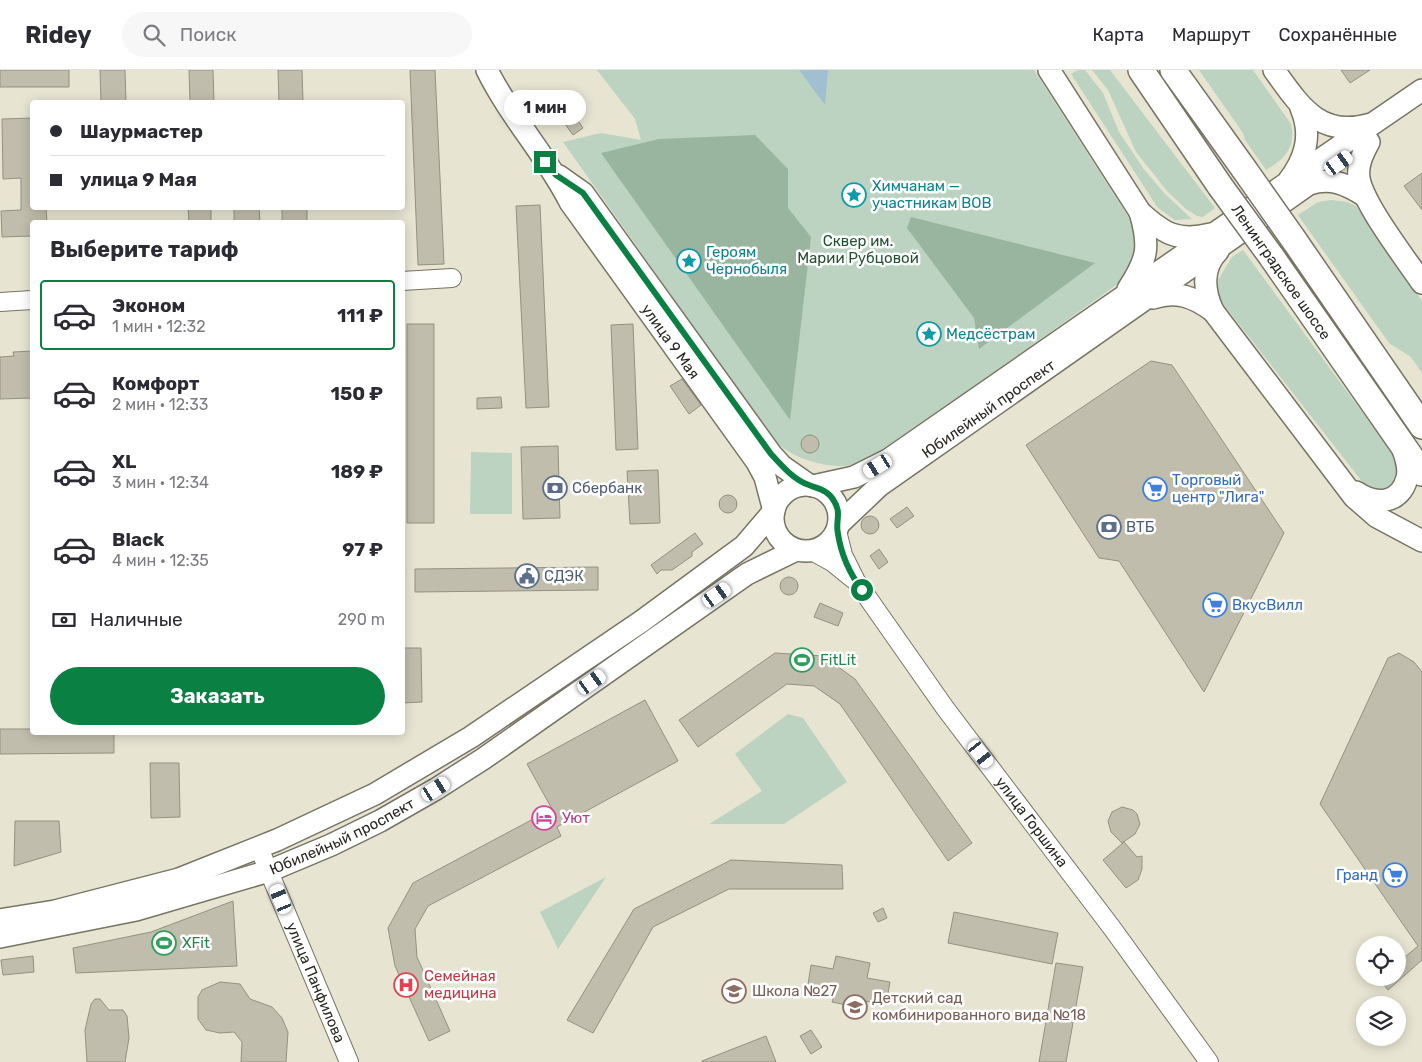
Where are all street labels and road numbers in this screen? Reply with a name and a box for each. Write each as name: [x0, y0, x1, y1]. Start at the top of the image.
street label: Ленинградское шоссе: [1227, 201, 1335, 343]
street label: улица 9 Мая: [637, 301, 703, 382]
street label: Юбилейный проспект: [918, 356, 1059, 462]
street label: улица Горшина: [991, 773, 1072, 871]
street label: Юбилейный проспект: [267, 794, 418, 879]
street label: улица Панфилова: [282, 920, 349, 1045]

